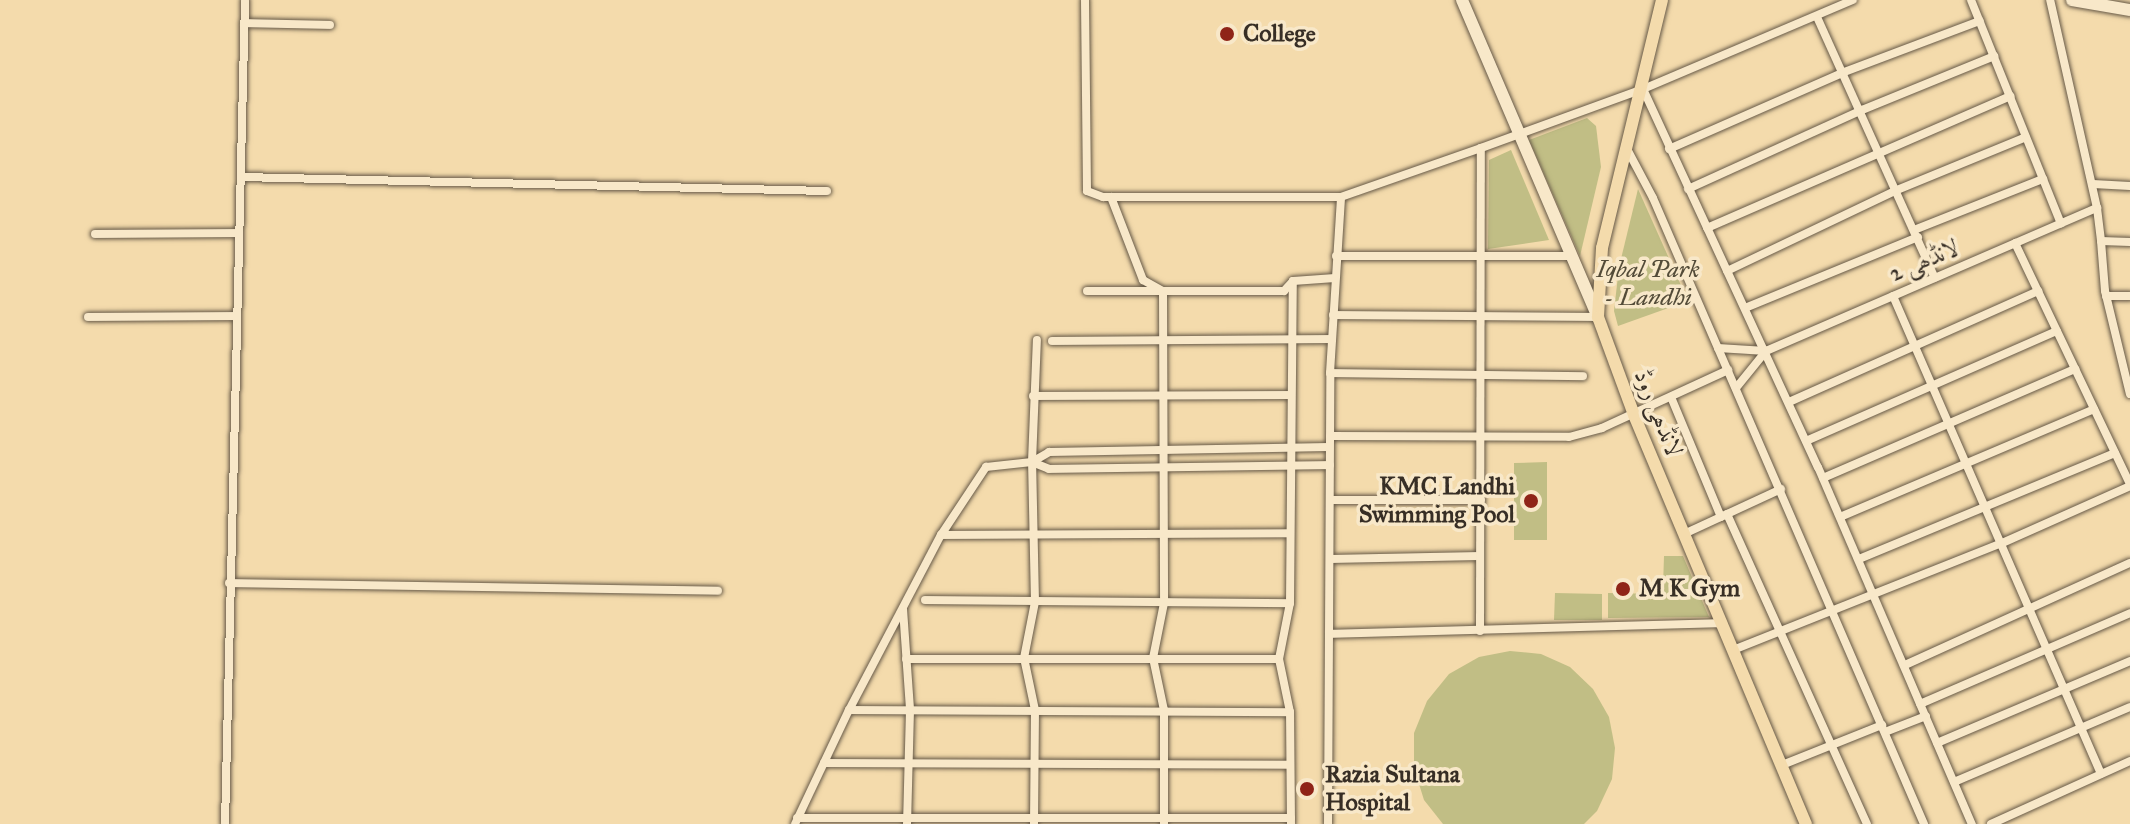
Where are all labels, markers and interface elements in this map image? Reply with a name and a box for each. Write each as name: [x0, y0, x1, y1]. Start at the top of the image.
place label: College: [1243, 20, 1316, 48]
marker: College: [1218, 25, 1236, 43]
street label: لانڈھی 2: [1885, 233, 1963, 289]
park label: Iqbal Park - Landhi: [1596, 256, 1700, 312]
street label: لانڈھی روڈ: [1628, 365, 1688, 461]
place label: KMC Landhi Swimming Pool: [1359, 473, 1515, 529]
marker: KMC Landhi Swimming Pool: [1522, 492, 1540, 510]
place label: M K Gym: [1639, 575, 1740, 603]
marker: M K Gym: [1614, 580, 1632, 598]
place label: Razia Sultana Hospital: [1325, 761, 1460, 817]
marker: Razia Sultana Hospital: [1296, 778, 1318, 800]

